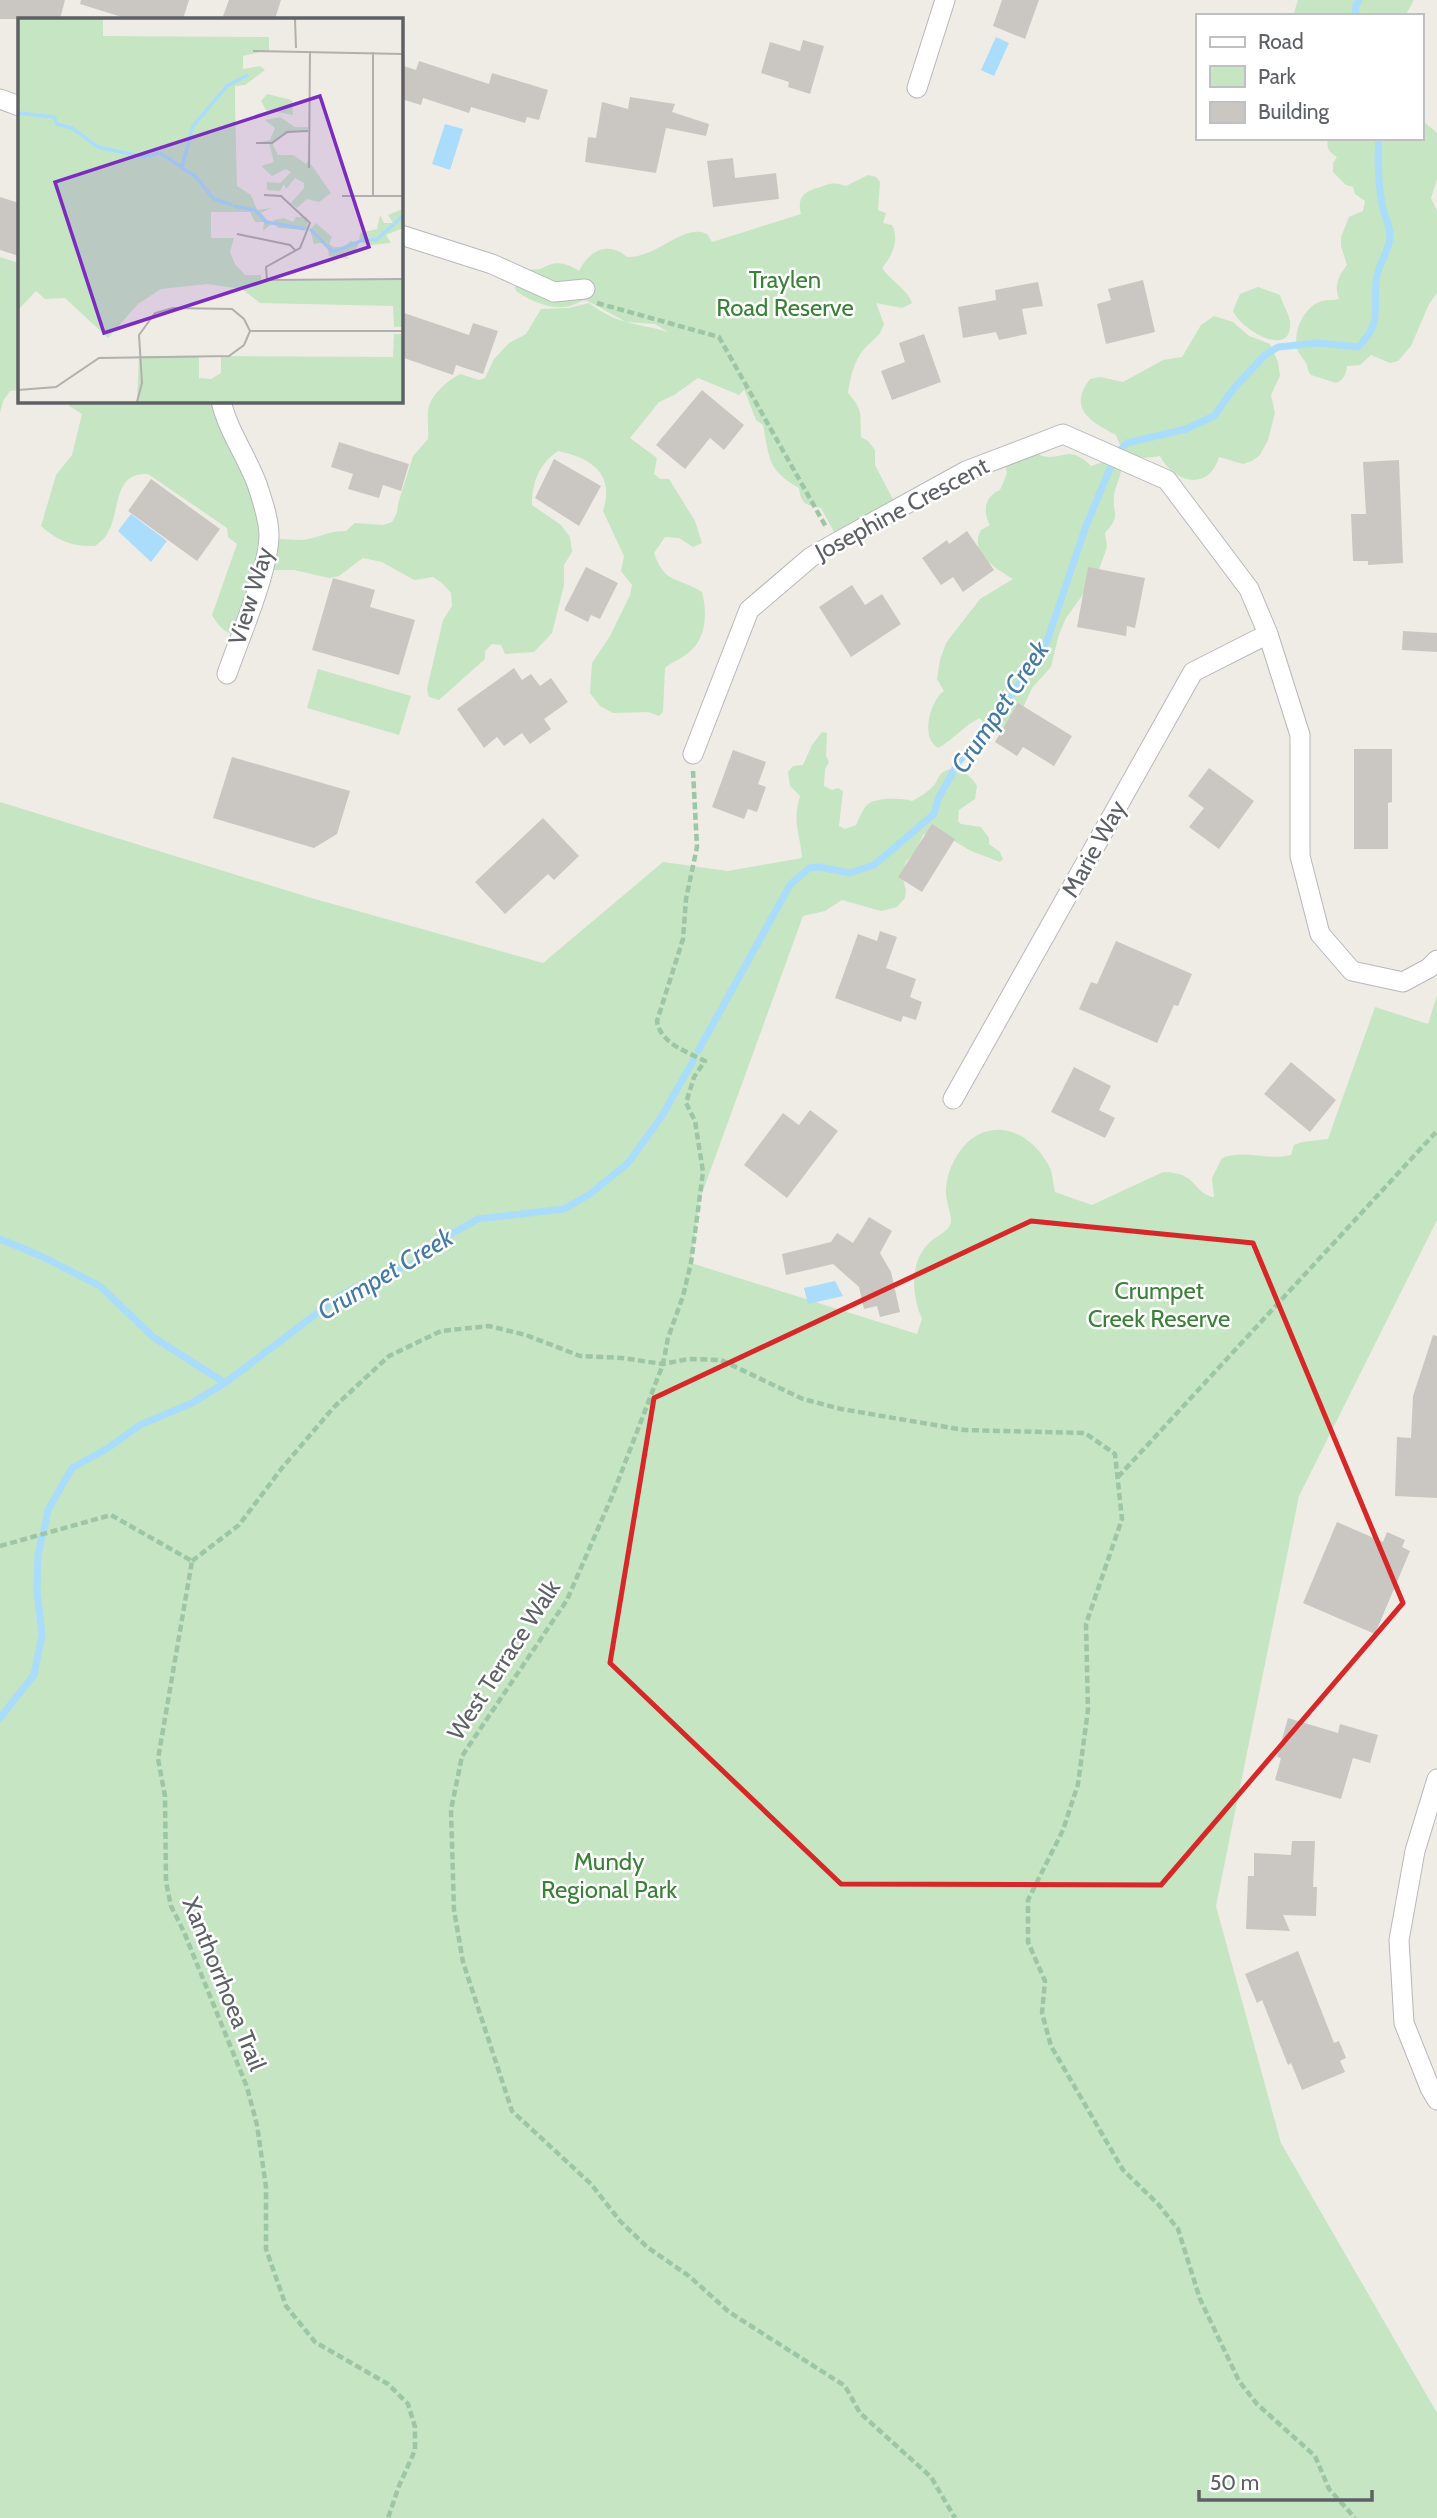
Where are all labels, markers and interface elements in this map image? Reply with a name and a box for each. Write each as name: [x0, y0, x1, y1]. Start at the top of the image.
legend: [1196, 14, 1423, 140]
inset map: [18, 18, 402, 402]
text: Road: [1258, 29, 1304, 54]
text: Park: [1258, 64, 1296, 89]
text: Building: [1258, 99, 1330, 124]
park label: Traylen Road Reserve: [716, 265, 854, 322]
street label: Josephine Crescent: [809, 451, 993, 567]
street label: View Way: [222, 543, 279, 648]
water label: Crumpet Creek: [944, 634, 1056, 779]
street label: Marie Way: [1055, 795, 1132, 902]
water label: Crumpet Creek: [311, 1221, 459, 1327]
park label: Crumpet Creek Reserve: [1088, 1276, 1230, 1333]
street label: West Terrace Walk: [441, 1574, 566, 1745]
park label: Mundy Regional Park: [541, 1847, 677, 1904]
street label: Xanthorrhoea Trail: [177, 1893, 273, 2075]
scale bar: [1199, 2458, 1372, 2502]
text: 50 m: [1210, 2470, 1259, 2495]

